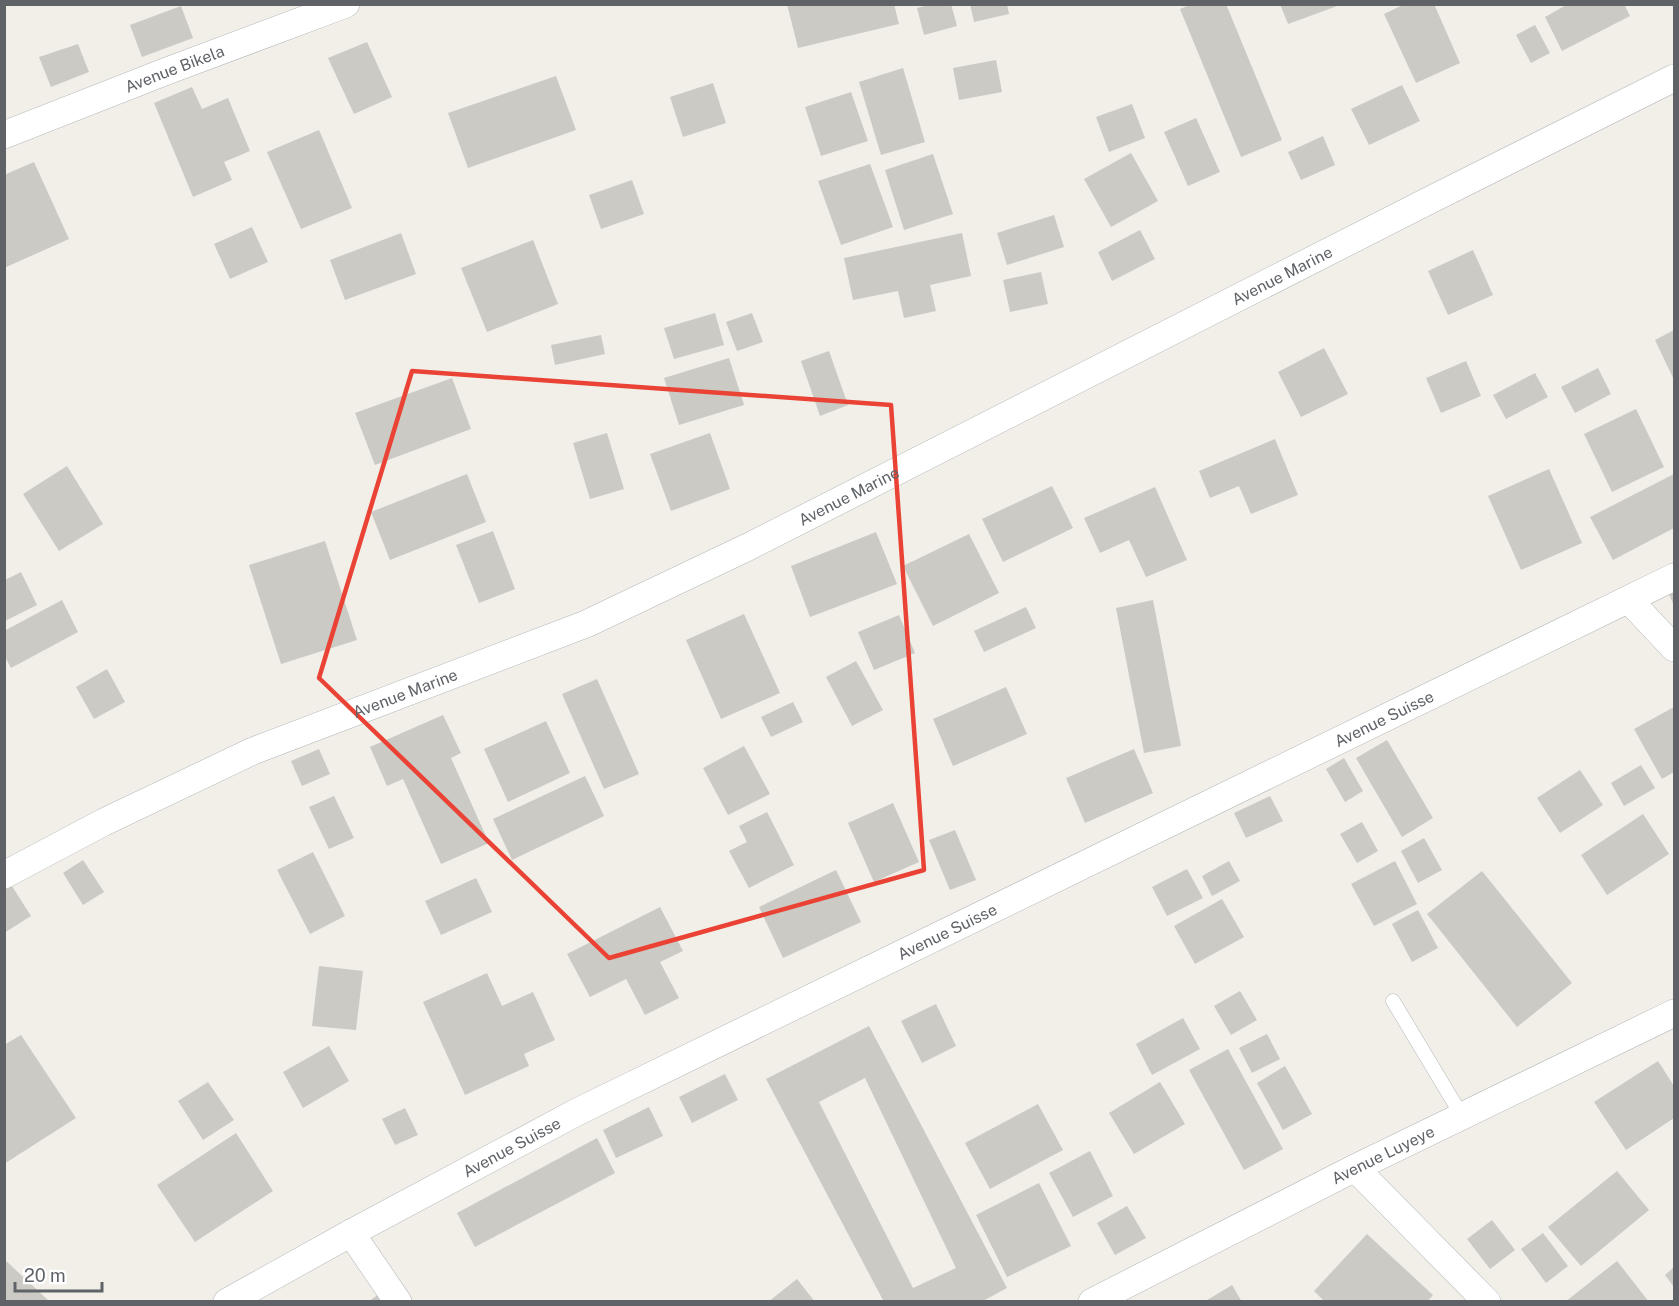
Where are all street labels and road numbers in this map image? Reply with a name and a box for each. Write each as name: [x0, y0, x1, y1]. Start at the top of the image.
street label: Avenue Bikela: [122, 41, 227, 96]
street label: Avenue Marine: [1228, 242, 1335, 309]
street label: Avenue Marine: [795, 462, 902, 529]
street label: Avenue Marine: [350, 664, 460, 722]
street label: Avenue Suisse: [1331, 686, 1437, 751]
street label: Avenue Suisse: [894, 899, 1000, 964]
street label: Avenue Suisse: [459, 1113, 564, 1181]
street label: Avenue Luyeye: [1328, 1121, 1437, 1188]

